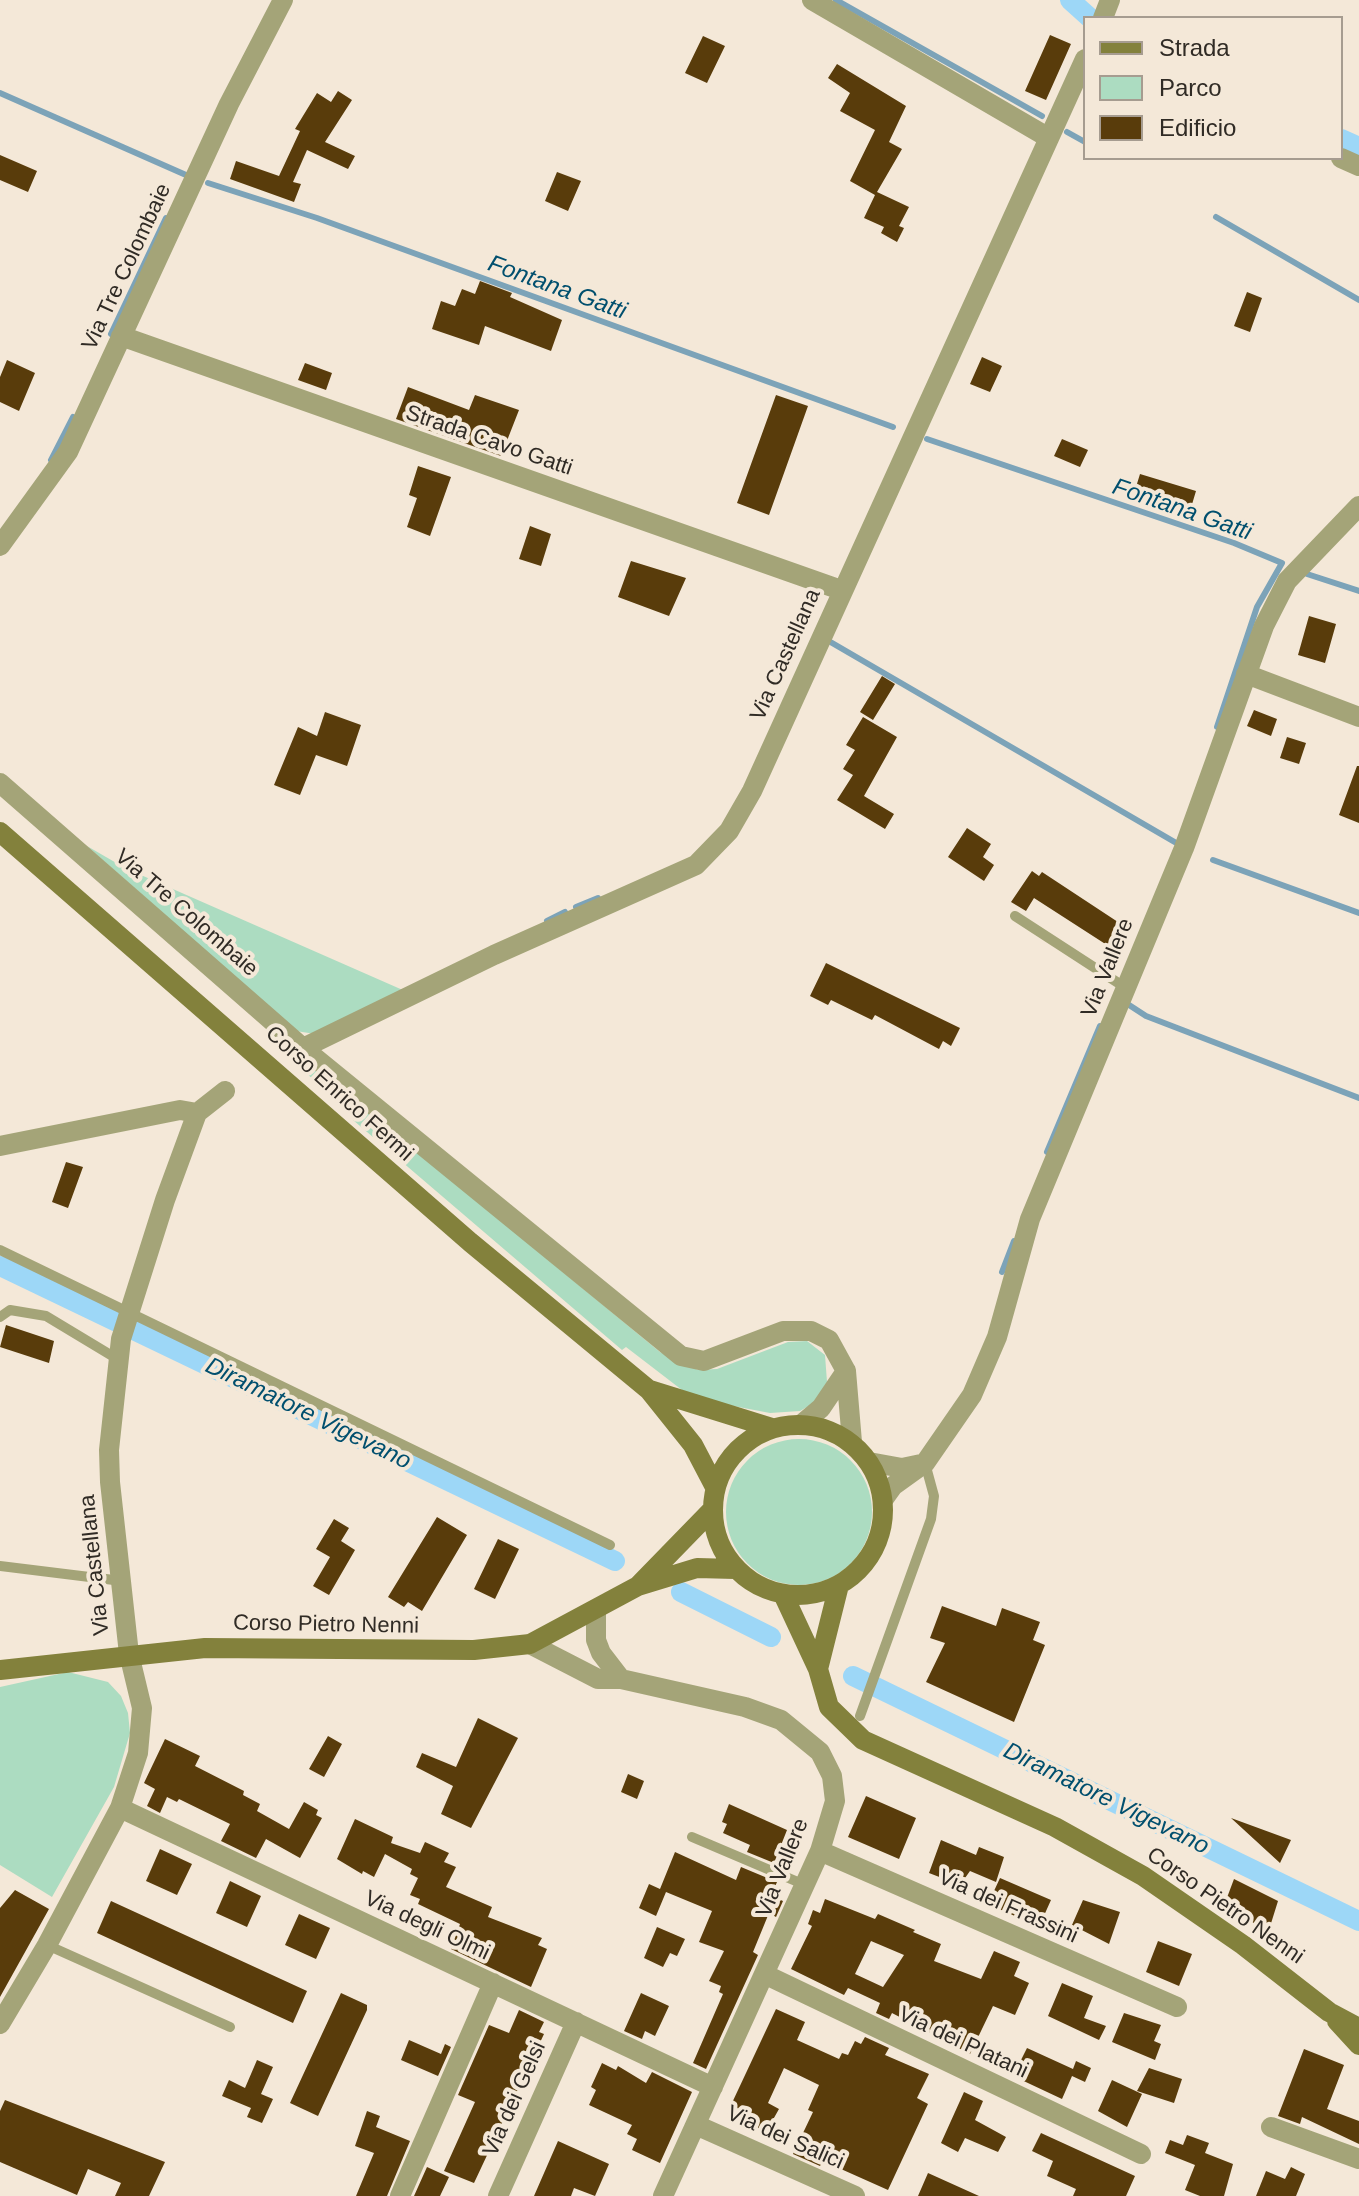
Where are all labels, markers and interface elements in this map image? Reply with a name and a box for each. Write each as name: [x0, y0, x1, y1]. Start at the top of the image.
legend: [1083, 16, 1343, 160]
text: Strada: [1159, 34, 1230, 61]
text: Parco: [1159, 74, 1222, 101]
text: Edificio: [1159, 114, 1236, 141]
street label: Via Tre Colombaie: [77, 179, 177, 355]
water label: Fontana Gatti: [484, 250, 630, 326]
street label: Strada Cavo Gatti: [402, 400, 576, 482]
water label: Fontana Gatti: [1109, 473, 1255, 547]
street label: Via Castellana: [745, 585, 827, 725]
street label: Via Tre Colombaie: [109, 844, 263, 982]
street label: Via Vallere: [1076, 915, 1140, 1021]
street label: Corso Enrico Fermi: [260, 1021, 418, 1167]
water label: Diramatore Vigevano: [201, 1352, 415, 1476]
street label: Via Castellana: [74, 1493, 116, 1637]
street label: Corso Pietro Nenni: [233, 1610, 419, 1640]
water label: Diramatore Vigevano: [999, 1737, 1213, 1861]
street label: Via Vallere: [751, 1815, 815, 1921]
street label: Corso Pietro Nenni: [1141, 1842, 1309, 1970]
street label: Via dei Frassini: [934, 1864, 1082, 1950]
street label: Via degli Olmi: [360, 1885, 494, 1967]
street label: Via dei Platani: [894, 2001, 1032, 2085]
street label: Via dei Gelsi: [478, 2037, 552, 2161]
street label: Via dei Salici: [722, 2100, 848, 2176]

